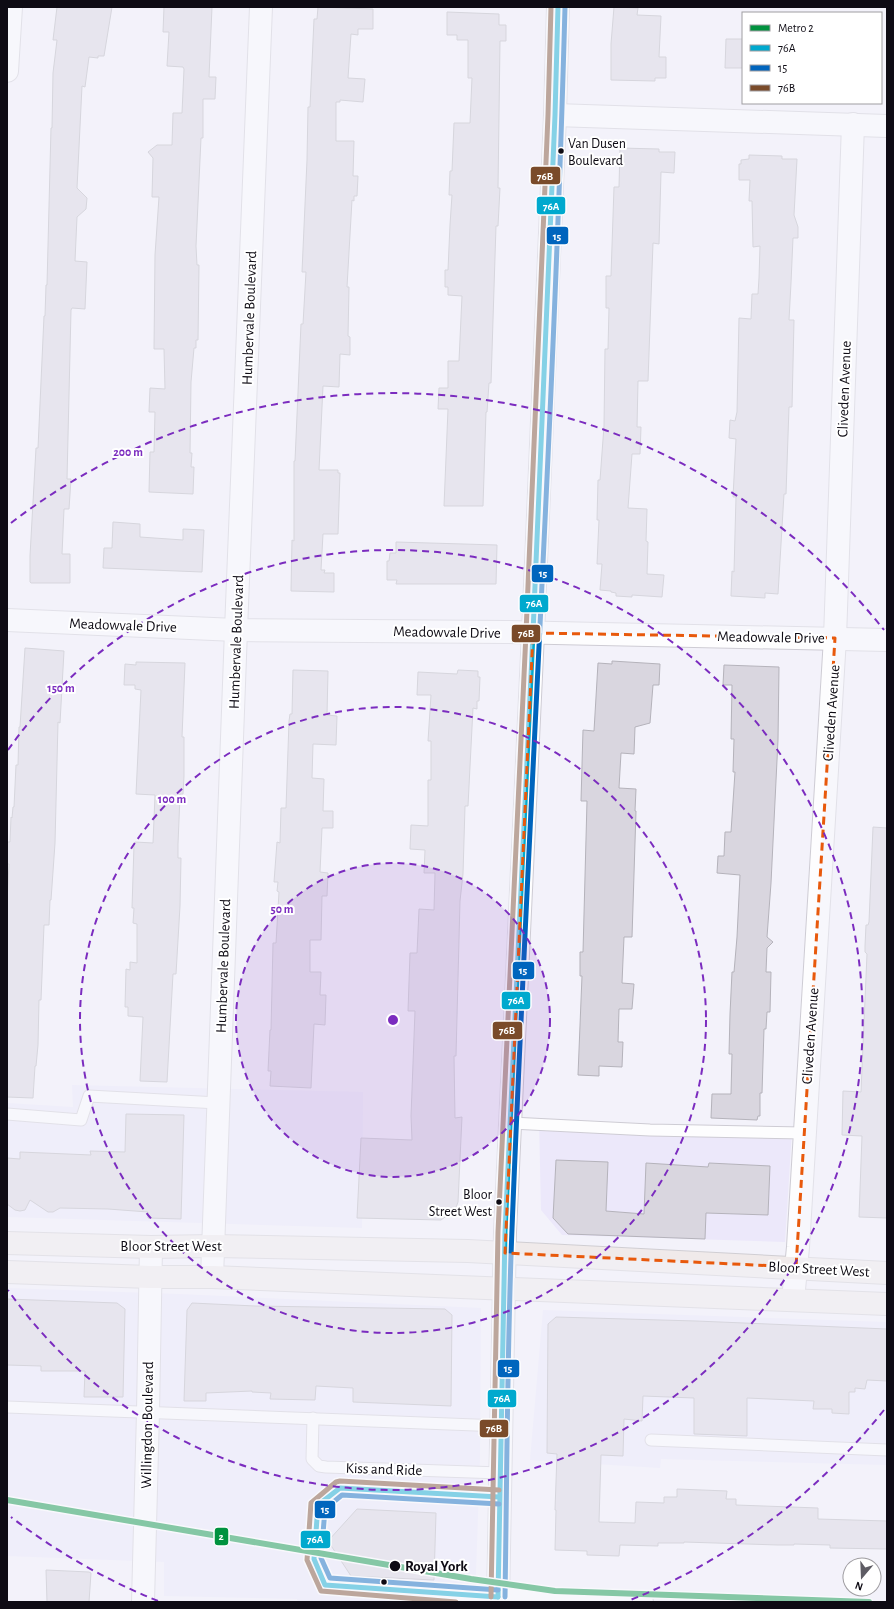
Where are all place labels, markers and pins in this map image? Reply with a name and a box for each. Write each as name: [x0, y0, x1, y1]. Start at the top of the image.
place label: Van Dusen Boulevard: [568, 137, 626, 168]
marker: Van Dusen Boulevard: [556, 146, 566, 156]
centre of rings: [386, 1013, 400, 1027]
place label: Bloor Street West: [429, 1188, 493, 1219]
marker: Bloor Street West: [494, 1197, 504, 1207]
marker: Royal York: [388, 1559, 402, 1573]
place label: Royal York: [405, 1559, 468, 1574]
unlabelled marker: [379, 1577, 389, 1587]

